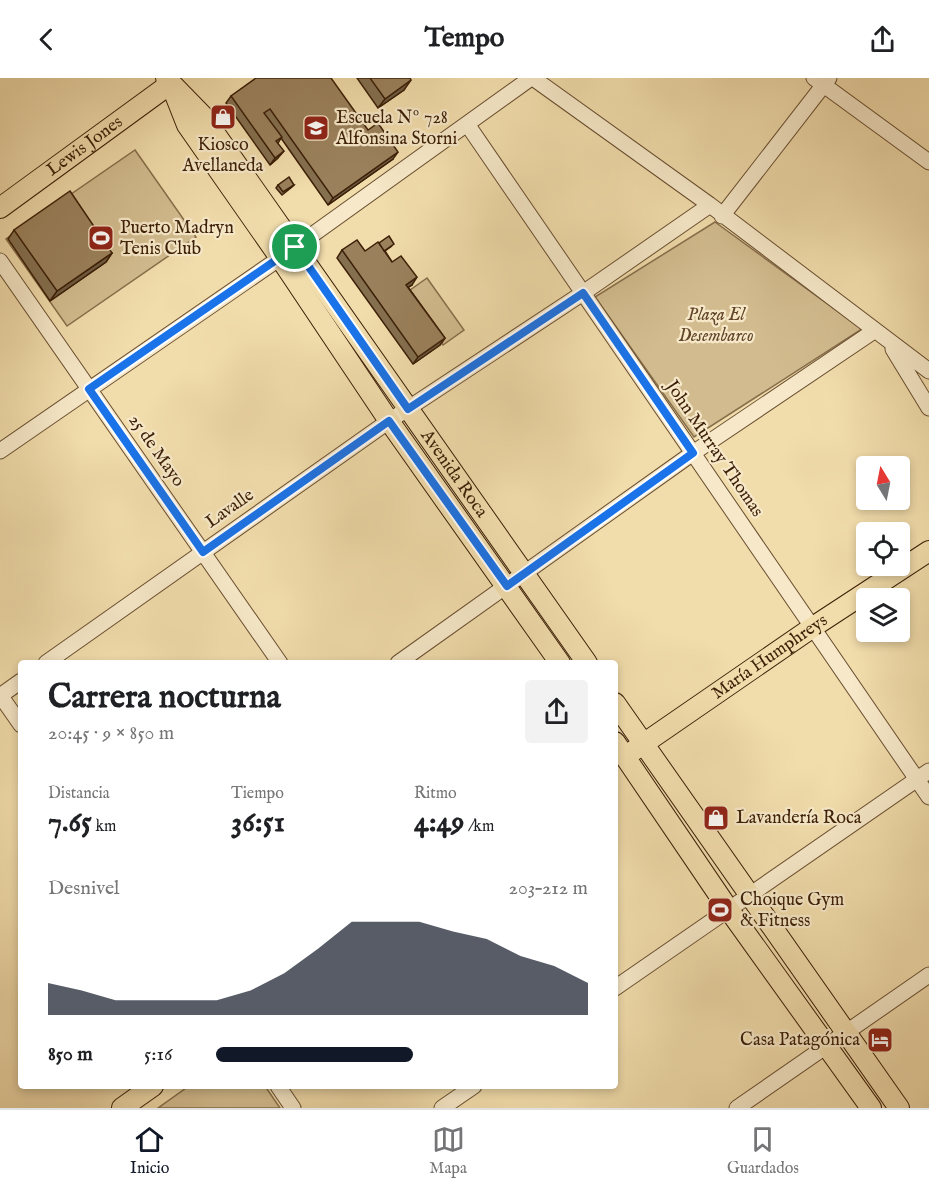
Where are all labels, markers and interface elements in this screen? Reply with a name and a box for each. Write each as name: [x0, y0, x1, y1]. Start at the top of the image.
text: Tempo: [425, 22, 504, 56]
icon: back: [30, 23, 63, 56]
icon: share: [866, 23, 899, 56]
shop icon: Kiosco Avellaneda: [208, 102, 238, 132]
place label: Escuela Nº 728 Alfonsina Storni: [335, 107, 457, 151]
street label: Lewis Jones: [42, 111, 128, 182]
school or university icon: Escuela Nº 728 Alfonsina Storni: [301, 113, 331, 143]
place label: Kiosco Avellaneda: [182, 134, 264, 178]
place label: Puerto Madryn Tenis Club: [120, 217, 234, 261]
pin: [269, 221, 320, 272]
sports icon: Puerto Madryn Tenis Club: [86, 223, 116, 253]
icon: arrive: [278, 230, 311, 263]
park label: Plaza El Desembarco: [678, 304, 754, 348]
street label: John Murray Thomas: [659, 375, 768, 522]
street label: 25 de Mayo: [123, 410, 190, 492]
street label: Avenida Roca: [415, 424, 493, 522]
north arrow: [856, 456, 910, 510]
map controls: [856, 456, 910, 642]
street label: Lavalle: [201, 484, 259, 534]
button: locate: [856, 522, 910, 576]
button: layers: [856, 588, 910, 642]
street label: María Humphreys: [707, 609, 832, 705]
text: Carrera nocturna: [48, 677, 281, 719]
button: share: [525, 680, 588, 743]
text: 20:45 · 9 × 850 m: [48, 721, 174, 746]
text: Distancia: [48, 784, 110, 804]
text: Tiempo: [231, 784, 284, 804]
text: Ritmo: [414, 784, 457, 804]
shop icon: Lavandería Roca: [701, 803, 731, 833]
text: 7.65: [48, 804, 92, 842]
text: 36:51: [231, 804, 285, 842]
text: 4:49: [414, 804, 464, 842]
place label: Lavandería Roca: [736, 807, 862, 830]
text: km: [92, 817, 116, 837]
text: /km: [464, 817, 494, 837]
text: Desnivel: [48, 876, 120, 901]
text: 203–212 m: [509, 876, 588, 901]
place label: Choique Gym & Fitness: [740, 889, 844, 933]
sports icon: Choique Gym & Fitness: [705, 895, 735, 925]
hotel icon: Casa Patagónica: [865, 1025, 895, 1055]
place label: Casa Patagónica: [740, 1029, 860, 1052]
text: 850 m: [48, 1042, 93, 1067]
text: 5:16: [144, 1042, 172, 1067]
tab: Inicio: [130, 1123, 169, 1179]
tab: Mapa: [429, 1123, 467, 1179]
tab: Guardados: [727, 1123, 799, 1179]

